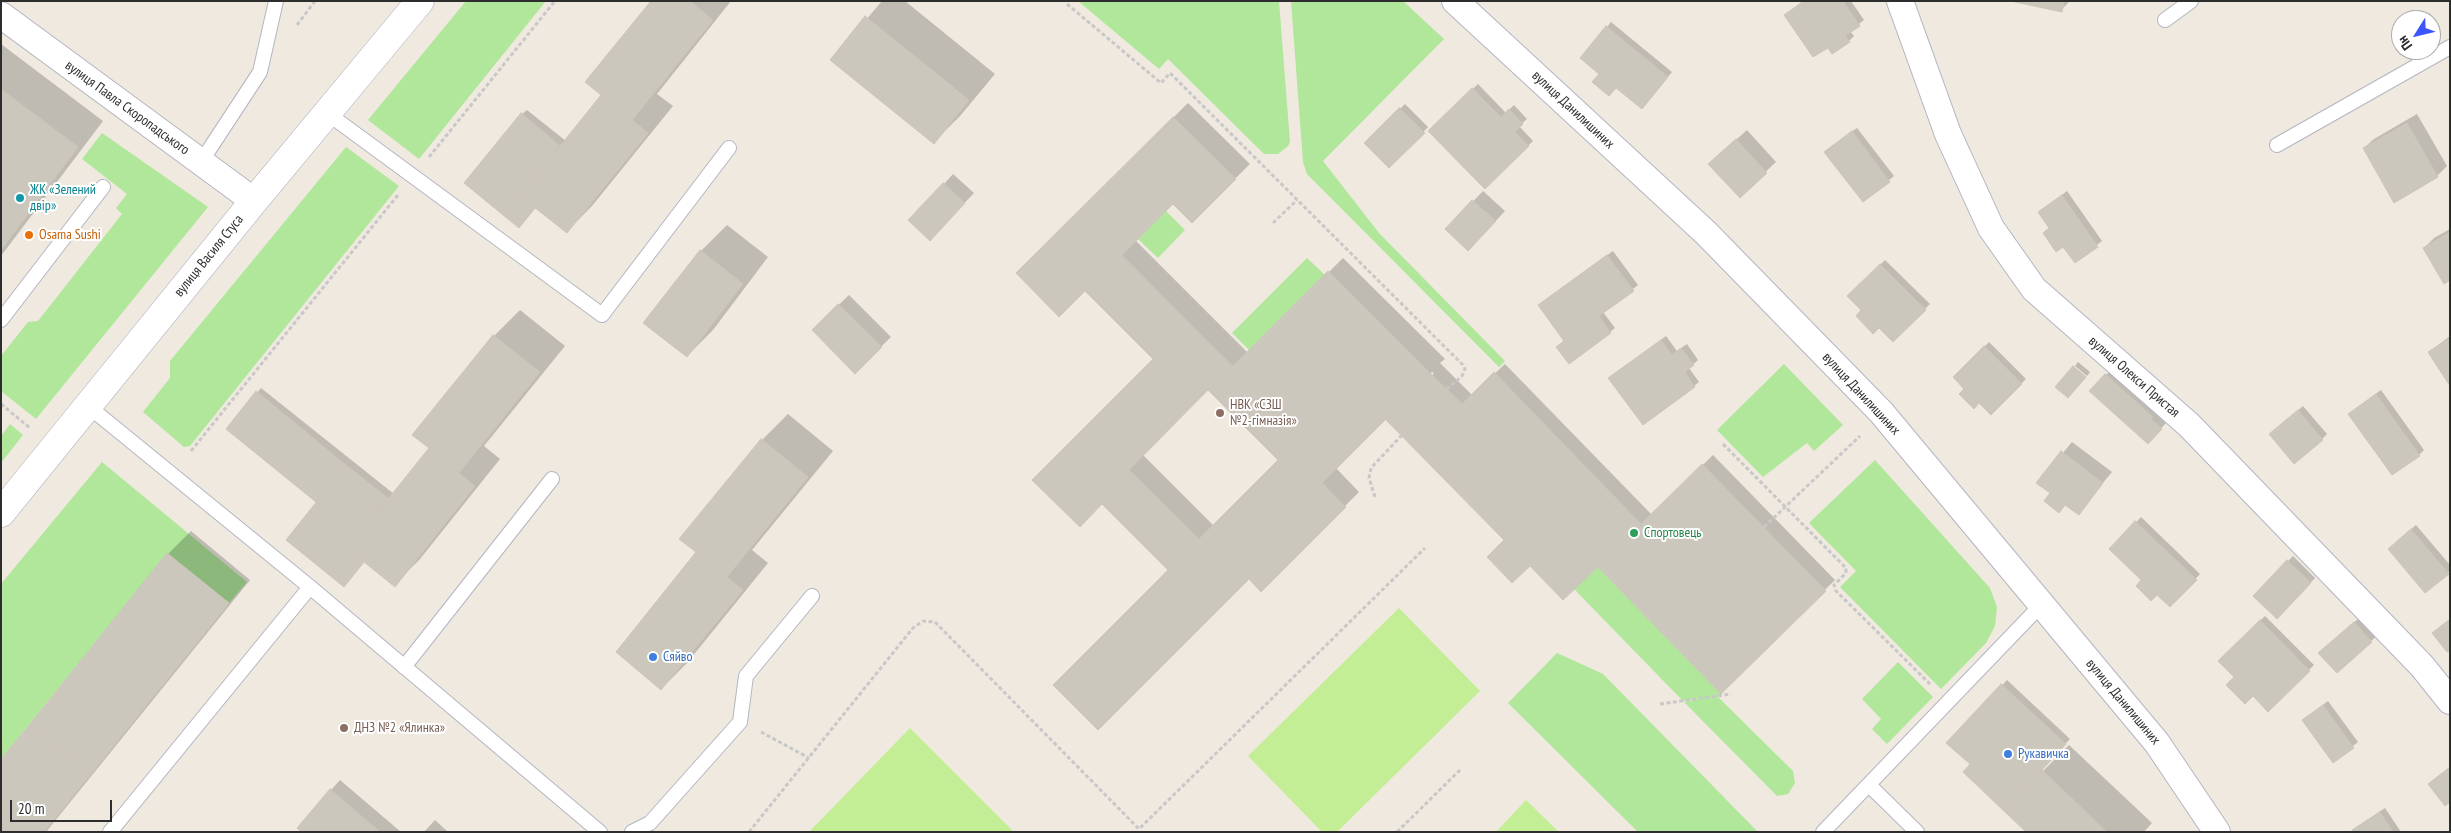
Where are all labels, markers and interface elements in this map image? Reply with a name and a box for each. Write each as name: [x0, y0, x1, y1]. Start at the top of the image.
north arrow: [2391, 10, 2441, 60]
text: Пн: [2393, 32, 2416, 54]
street label: вулиця Павла Скоропадського: [62, 57, 192, 159]
street label: вулиця Данилишиних: [1528, 67, 1618, 153]
place label: ЖК «Зелений двір»: [30, 182, 96, 214]
marker: ЖК «Зелений двір»: [14, 192, 26, 204]
street label: вулиця Василя Стуса: [171, 212, 247, 300]
place label: Osama Sushi: [39, 227, 101, 243]
marker: Osama Sushi: [23, 229, 35, 241]
street label: вулиця Олекси Пристая: [2085, 333, 2183, 421]
street label: вулиця Данилишиних: [1818, 349, 1904, 439]
place label: НВК «СЗШ №2-гімназія»: [1230, 397, 1297, 430]
marker: НВК «СЗШ №2-гімназія»: [1214, 407, 1226, 419]
place label: Спортовець: [1644, 525, 1702, 541]
marker: Спортовець: [1628, 527, 1640, 539]
place label: Сяйво: [663, 649, 692, 665]
marker: Сяйво: [647, 651, 659, 663]
street label: вулиця Данилишиних: [2082, 656, 2164, 748]
place label: ДНЗ №2 «Ялинка»: [354, 720, 445, 736]
marker: ДНЗ №2 «Ялинка»: [338, 722, 350, 734]
place label: Рукавичка: [2018, 746, 2069, 762]
marker: Рукавичка: [2002, 748, 2014, 760]
scale bar: [12, 790, 115, 822]
text: 20 m: [18, 799, 44, 818]

